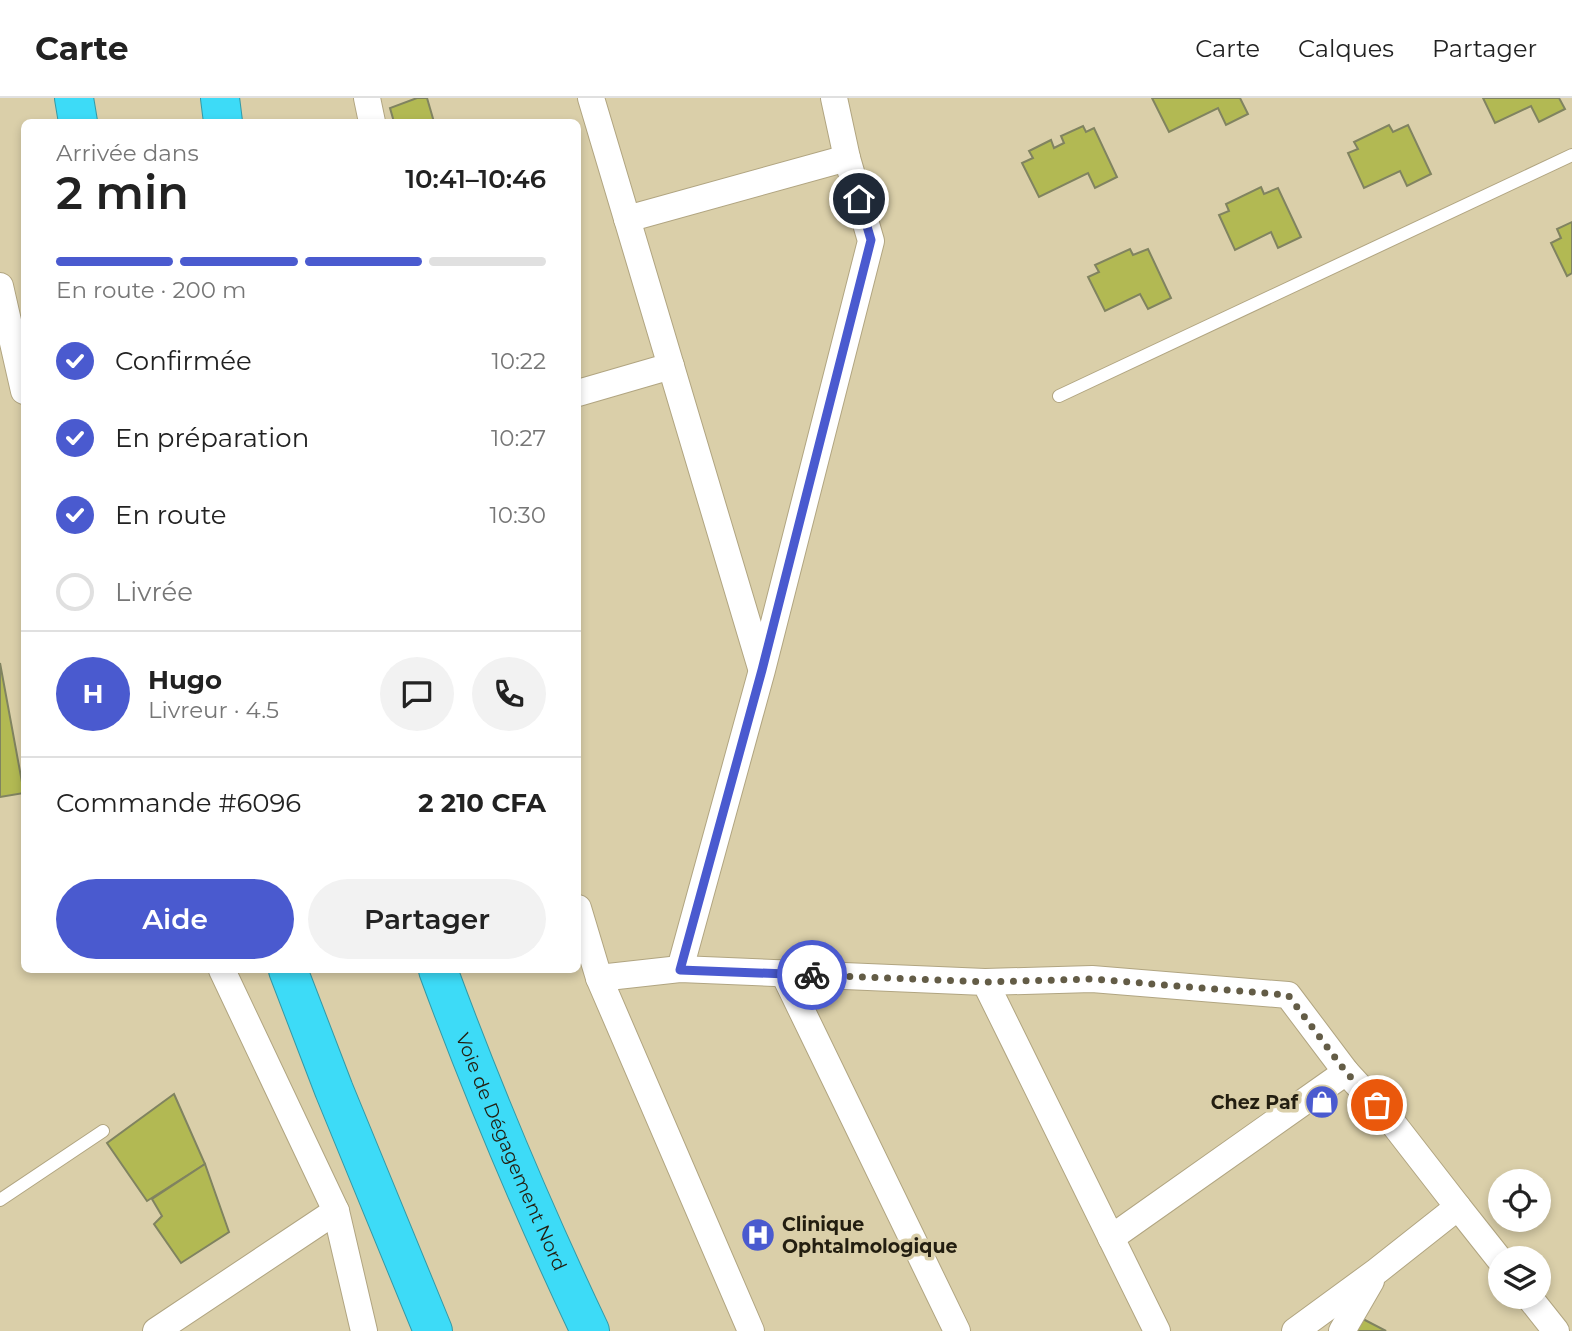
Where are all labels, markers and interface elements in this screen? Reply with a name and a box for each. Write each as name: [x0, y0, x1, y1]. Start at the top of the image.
text: Carte: [35, 28, 128, 68]
text: Carte: [1195, 34, 1260, 63]
text: Calques: [1298, 34, 1394, 63]
text: Partager: [1432, 34, 1537, 63]
text: Arrivée dans: [56, 139, 199, 167]
text: 10:41–10:46: [405, 163, 546, 195]
text: 2 min: [56, 164, 189, 221]
pin: [829, 169, 889, 229]
icon: home: [840, 180, 878, 218]
text: En route · 200 m: [56, 276, 246, 304]
icon: check: [56, 342, 94, 380]
text: Confirmée: [115, 345, 252, 377]
text: 10:22: [491, 347, 546, 375]
icon: check: [56, 419, 94, 457]
text: En préparation: [115, 422, 309, 454]
text: 10:27: [491, 424, 546, 452]
icon: check: [56, 496, 94, 534]
text: En route: [115, 499, 226, 531]
text: 10:30: [489, 501, 546, 529]
text: Livrée: [115, 576, 193, 608]
button: chat: [380, 657, 454, 731]
button: phone: [472, 657, 546, 731]
text: Hugo: [148, 664, 222, 696]
text: H: [82, 678, 104, 710]
text: Livreur · 4.5: [148, 696, 279, 724]
text: Commande #6096: [56, 787, 301, 819]
text: 2 210 CFA: [418, 787, 546, 819]
button: Aide: [56, 879, 294, 959]
button: Partager: [308, 879, 546, 959]
courier: [777, 940, 847, 1010]
icon: bike: [793, 956, 831, 994]
street label: Voie de Dégagement Nord: [451, 1029, 572, 1274]
pin: [1347, 1075, 1407, 1135]
shop icon: Chez Paf: [1303, 1083, 1341, 1121]
icon: bag: [1358, 1086, 1396, 1124]
place label: Chez Paf: [1211, 1091, 1299, 1114]
map controls: [1488, 1169, 1551, 1309]
button: locate: [1488, 1169, 1551, 1232]
place label: Clinique Ophtalmologique: [782, 1213, 957, 1258]
hospital icon: Clinique Ophtalmologique: [739, 1216, 777, 1254]
button: layers: [1488, 1246, 1551, 1309]

